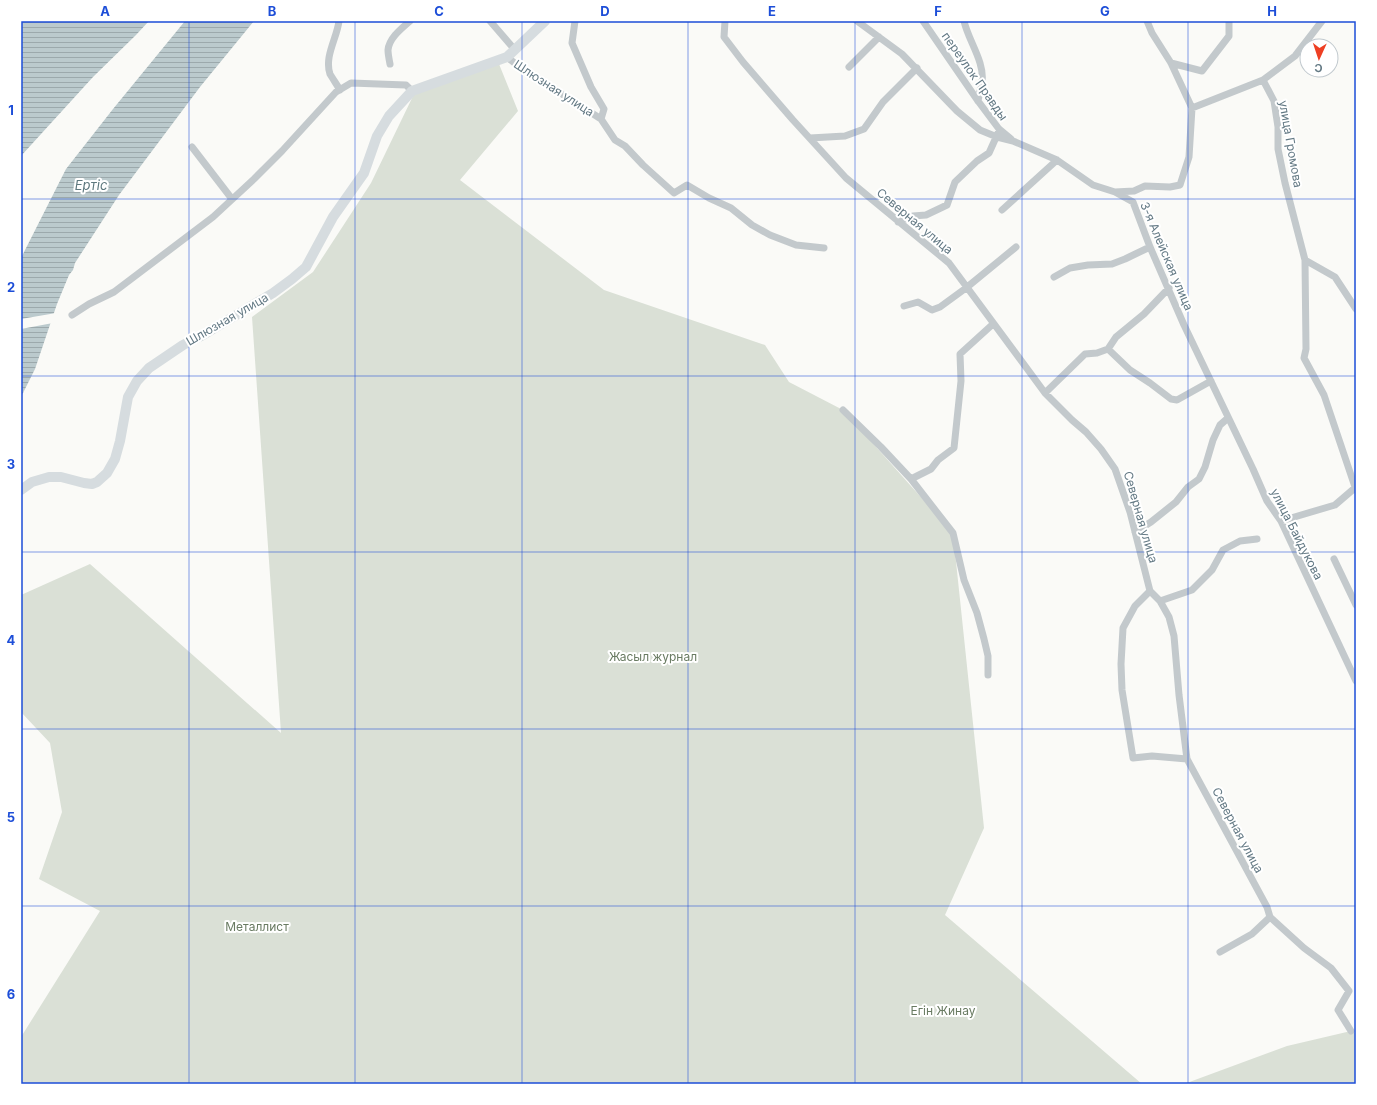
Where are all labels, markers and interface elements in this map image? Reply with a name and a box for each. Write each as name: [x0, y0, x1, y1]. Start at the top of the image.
text: A: [100, 3, 110, 19]
text: B: [268, 3, 277, 19]
text: C: [434, 3, 444, 19]
text: D: [600, 3, 610, 19]
text: E: [768, 3, 776, 19]
text: F: [934, 3, 942, 19]
text: G: [1100, 3, 1110, 19]
text: H: [1267, 3, 1277, 19]
street label: переулок Правды: [939, 29, 1011, 123]
north arrow: [1299, 38, 1339, 78]
street label: Шлюзная улица: [511, 57, 597, 119]
text: С: [1314, 61, 1323, 75]
street label: улица Громова: [1276, 99, 1306, 189]
text: 1: [8, 102, 14, 118]
water label: Ертіс: [75, 177, 108, 193]
street label: Северная улица: [874, 185, 956, 257]
street label: 3-я Алейская улица: [1137, 199, 1197, 313]
text: 2: [7, 279, 15, 295]
street label: Шлюзная улица: [183, 289, 271, 349]
text: 3: [7, 456, 15, 472]
street label: Северная улица: [1121, 469, 1161, 565]
street label: улица Байдукова: [1268, 486, 1326, 582]
text: 4: [7, 632, 16, 648]
park label: Жасыл журнал: [609, 649, 697, 664]
street label: Северная улица: [1209, 785, 1267, 875]
text: 5: [7, 809, 15, 825]
park label: Металлист: [225, 919, 289, 934]
text: 6: [7, 986, 15, 1002]
park label: Егін Жинау: [910, 1003, 976, 1018]

